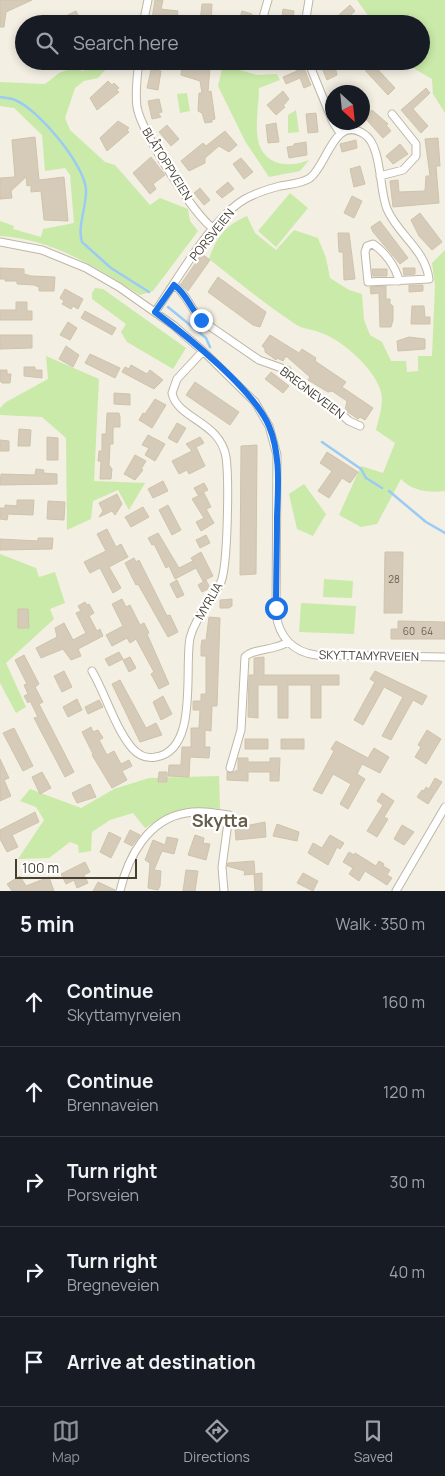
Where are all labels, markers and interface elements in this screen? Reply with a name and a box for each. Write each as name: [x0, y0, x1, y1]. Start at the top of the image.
search box: [15, 15, 430, 70]
icon: search: [33, 29, 61, 57]
text: Search here: [73, 30, 179, 56]
north arrow: [325, 85, 370, 130]
street label: BLÅTOPPVEIEN: [138, 124, 197, 203]
street label: PORSVEIEN: [185, 205, 238, 264]
route end: [190, 309, 213, 332]
street label: BREGNEVEIEN: [276, 363, 348, 423]
house number: 28: [388, 572, 400, 586]
street label: MYRLIA: [191, 578, 226, 623]
route start: [265, 597, 288, 620]
house number: 60: [403, 624, 415, 638]
house number: 64: [421, 624, 433, 638]
street label: SKYTTAMYRVEIEN: [319, 646, 419, 665]
district label: Skytta: [192, 808, 248, 832]
scale bar: [15, 856, 138, 879]
text: 100 m: [22, 858, 59, 877]
text: 5 min: [20, 910, 74, 938]
text: Walk · 350 m: [336, 913, 425, 935]
text: Continue: [67, 978, 153, 1004]
icon: ahead: [20, 988, 48, 1016]
text: 160 m: [382, 991, 425, 1013]
text: Skyttamyrveien: [67, 1004, 181, 1026]
text: Continue: [67, 1068, 153, 1094]
icon: ahead: [20, 1078, 48, 1106]
text: 120 m: [383, 1081, 425, 1103]
text: Brennaveien: [67, 1094, 159, 1116]
text: Turn right: [67, 1158, 157, 1184]
icon: right: [20, 1168, 48, 1196]
text: 30 m: [390, 1171, 425, 1193]
text: Porsveien: [67, 1184, 139, 1206]
text: Turn right: [67, 1248, 157, 1274]
icon: right: [20, 1258, 48, 1286]
text: 40 m: [389, 1261, 425, 1283]
text: Bregneveien: [67, 1274, 159, 1296]
icon: arrive: [20, 1348, 48, 1376]
text: Arrive at destination: [67, 1349, 256, 1375]
tab: Map: [52, 1417, 80, 1466]
tab: Directions: [184, 1417, 250, 1466]
tab: Saved: [354, 1417, 393, 1466]

